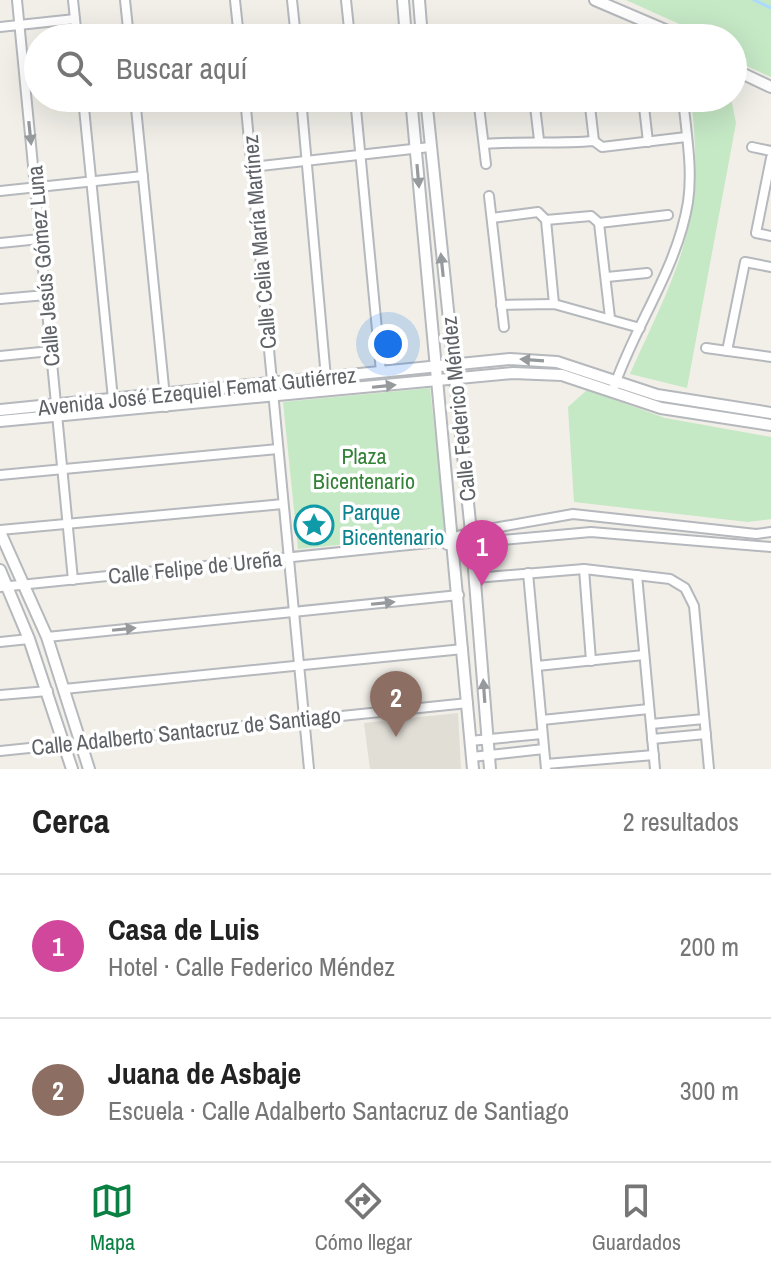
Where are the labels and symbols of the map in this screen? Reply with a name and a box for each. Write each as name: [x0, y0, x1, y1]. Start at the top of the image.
one-way arrow: [24, 121, 37, 146]
street label: Calle Celia María Martínez: [235, 134, 283, 350]
street label: Calle Jesús Gómez Luna: [19, 164, 67, 368]
one-way arrow: [411, 164, 424, 189]
one-way arrow: [436, 252, 449, 277]
street label: Calle Federico Méndez: [433, 315, 483, 503]
your location: [368, 324, 408, 364]
one-way arrow: [519, 354, 544, 367]
street label: Avenida José Ezequiel Femat Gutiérrez: [35, 359, 358, 423]
one-way arrow: [372, 379, 397, 392]
park label: Plaza Bicentenario: [313, 441, 415, 496]
place label: Parque Bicentenario: [342, 497, 444, 552]
place icon: Parque Bicentenario: [293, 504, 335, 546]
pin: 1: [456, 520, 508, 586]
street label: Calle Felipe de Ureña: [107, 543, 283, 591]
one-way arrow: [371, 596, 396, 609]
one-way arrow: [112, 623, 137, 636]
pin: 2: [370, 671, 422, 737]
one-way arrow: [477, 678, 490, 703]
street label: Calle Adalberto Santacruz de Santiago: [30, 700, 342, 762]

